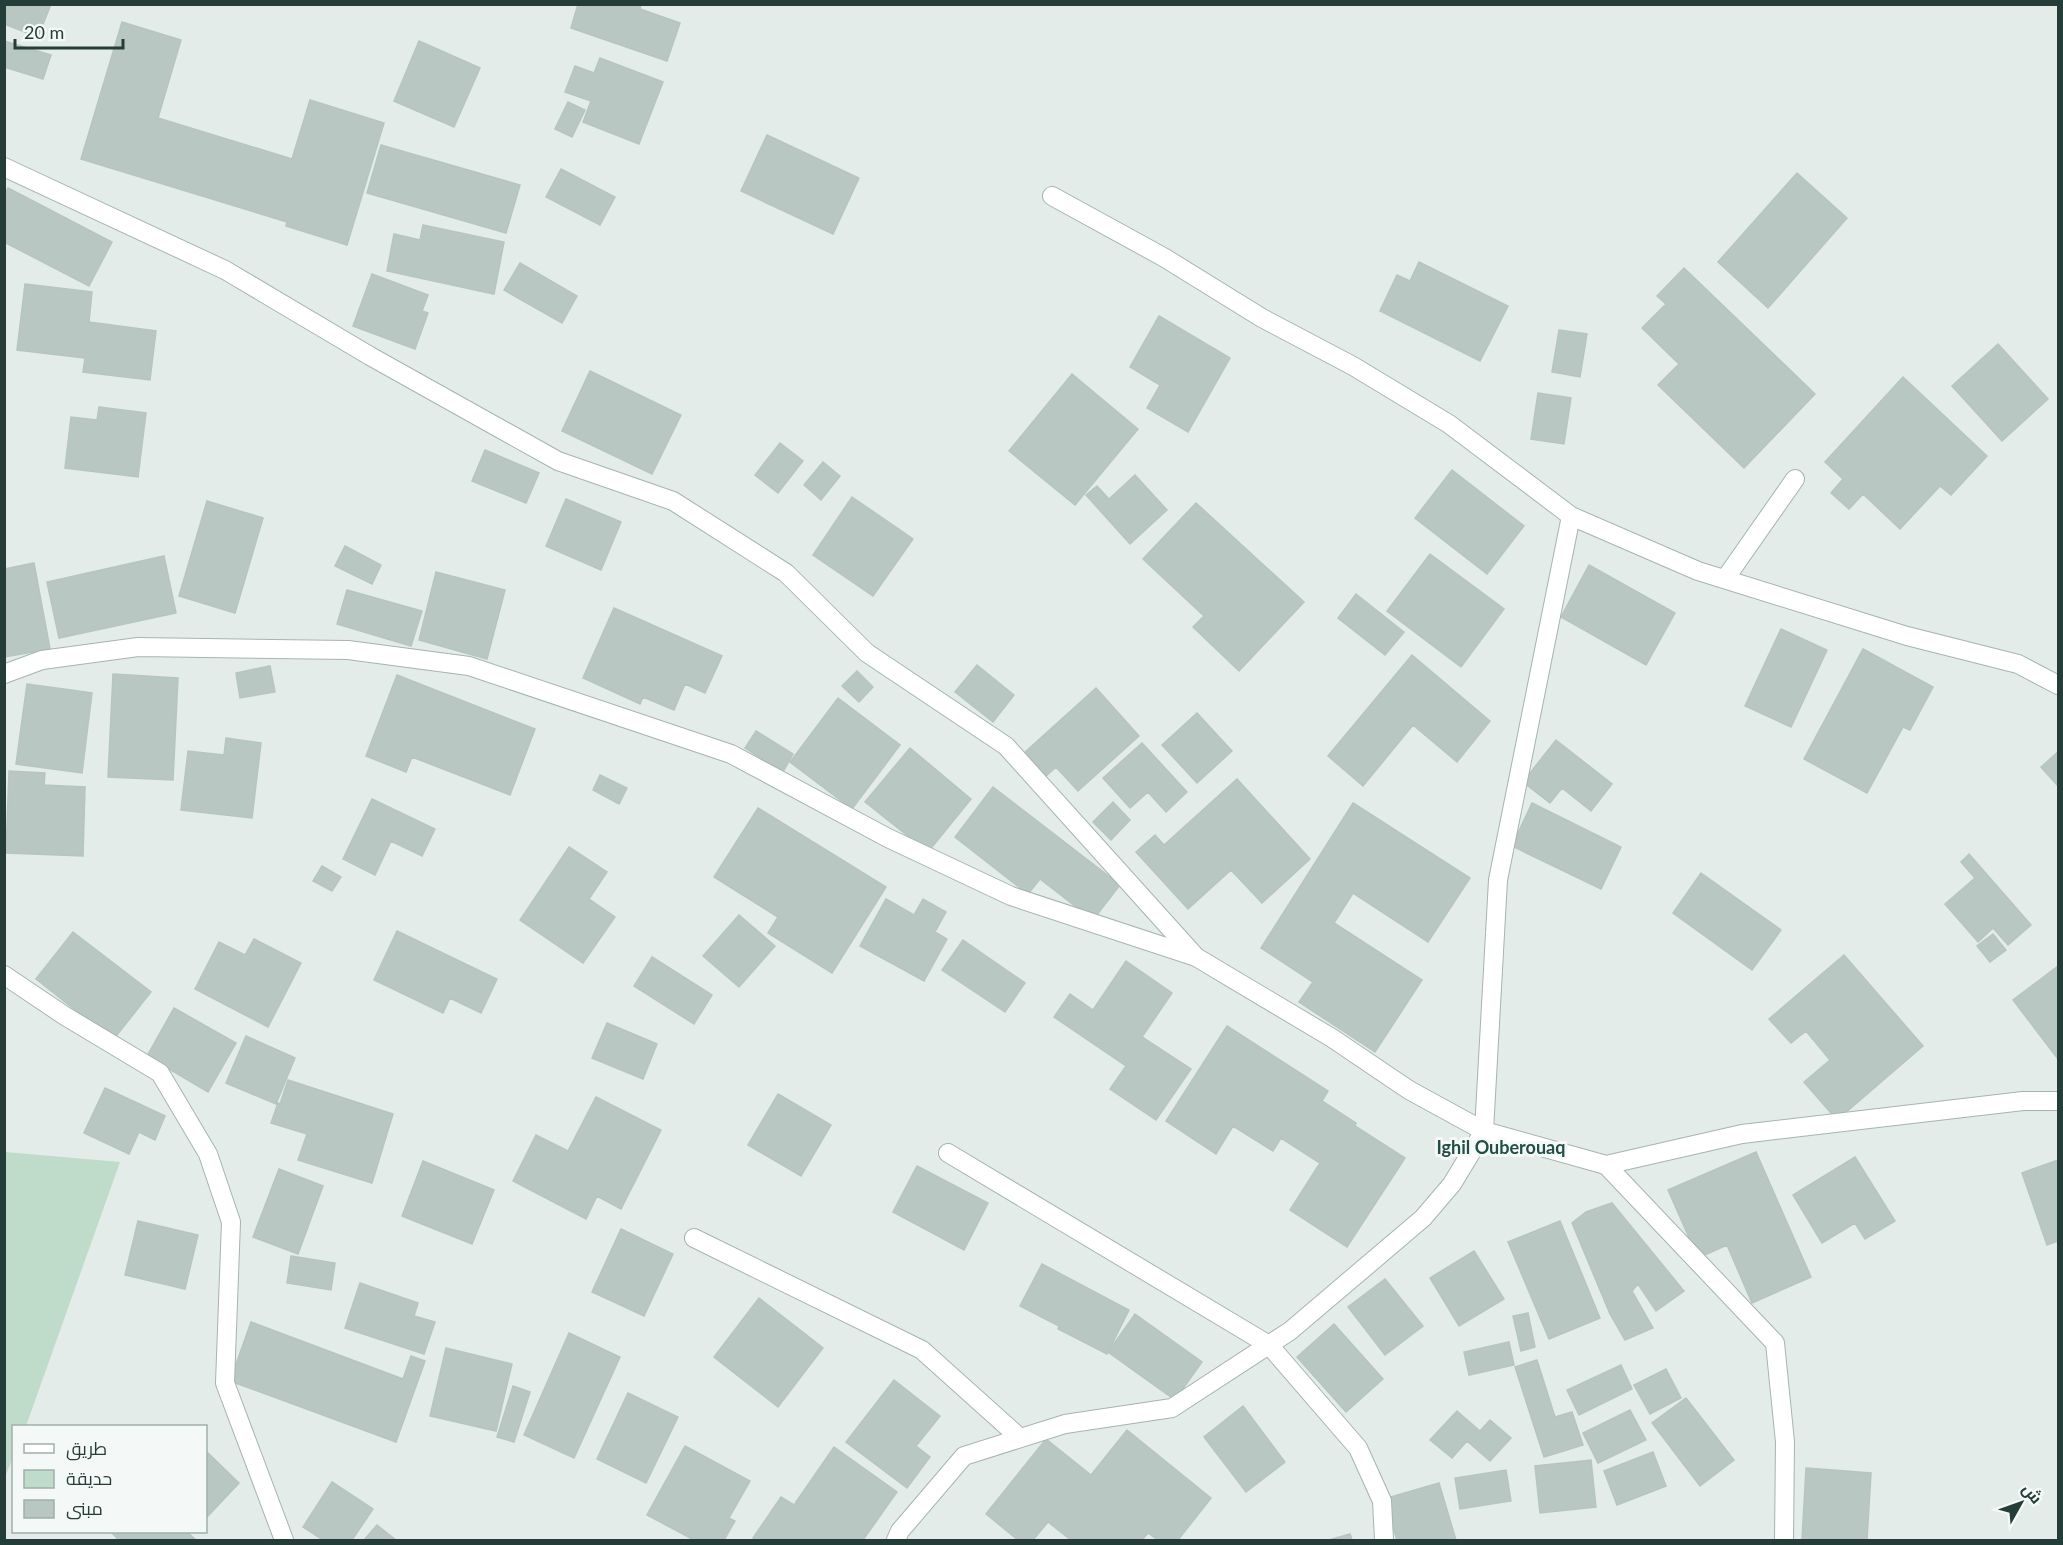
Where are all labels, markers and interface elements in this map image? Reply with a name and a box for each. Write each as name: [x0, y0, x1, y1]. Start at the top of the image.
scale bar: [15, 12, 123, 50]
text: 20 m: [24, 21, 64, 43]
district label: Ighil Ouberouaq: [1437, 1136, 1565, 1158]
legend: [12, 1425, 207, 1533]
text: طريق: [66, 1437, 107, 1461]
text: حديقة: [66, 1467, 112, 1489]
north arrow: [1991, 1473, 2051, 1533]
text: ش: [2018, 1479, 2047, 1508]
text: مبنى: [66, 1497, 103, 1520]

